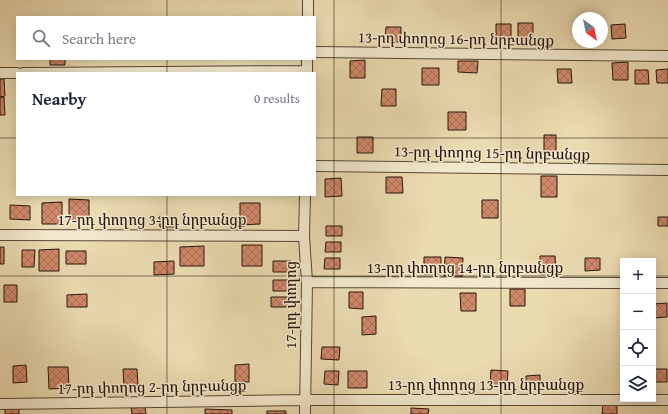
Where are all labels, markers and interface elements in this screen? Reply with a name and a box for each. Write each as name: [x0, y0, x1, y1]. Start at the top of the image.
north arrow: [572, 12, 608, 48]
search box: [16, 16, 316, 60]
street label: 13-րդ փողոց 16-րդ նրբանցք: [358, 26, 554, 51]
icon: search: [30, 27, 52, 49]
text: Search here: [62, 28, 136, 49]
text: Nearby: [32, 86, 86, 111]
text: 0 results: [254, 89, 300, 108]
street label: 13-րդ փողոց 15-րդ նրբանցք: [394, 140, 590, 165]
street label: 17-րդ փողոց 3-րդ նրբանցք: [57, 209, 247, 230]
street label: 13-րդ փողոց 14-րդ նրբանցք: [367, 257, 563, 278]
map controls: [620, 258, 656, 402]
button: +: [620, 258, 656, 294]
street label: 17-րդ փողոց: [280, 261, 301, 349]
button: −: [620, 294, 656, 330]
button: locate: [620, 330, 656, 366]
button: layers: [620, 366, 656, 402]
street label: 17-րդ փողոց 2-րդ նրբանցք: [57, 374, 247, 399]
street label: 13-րդ փողոց 13-րդ նրբանցք: [388, 374, 584, 395]

